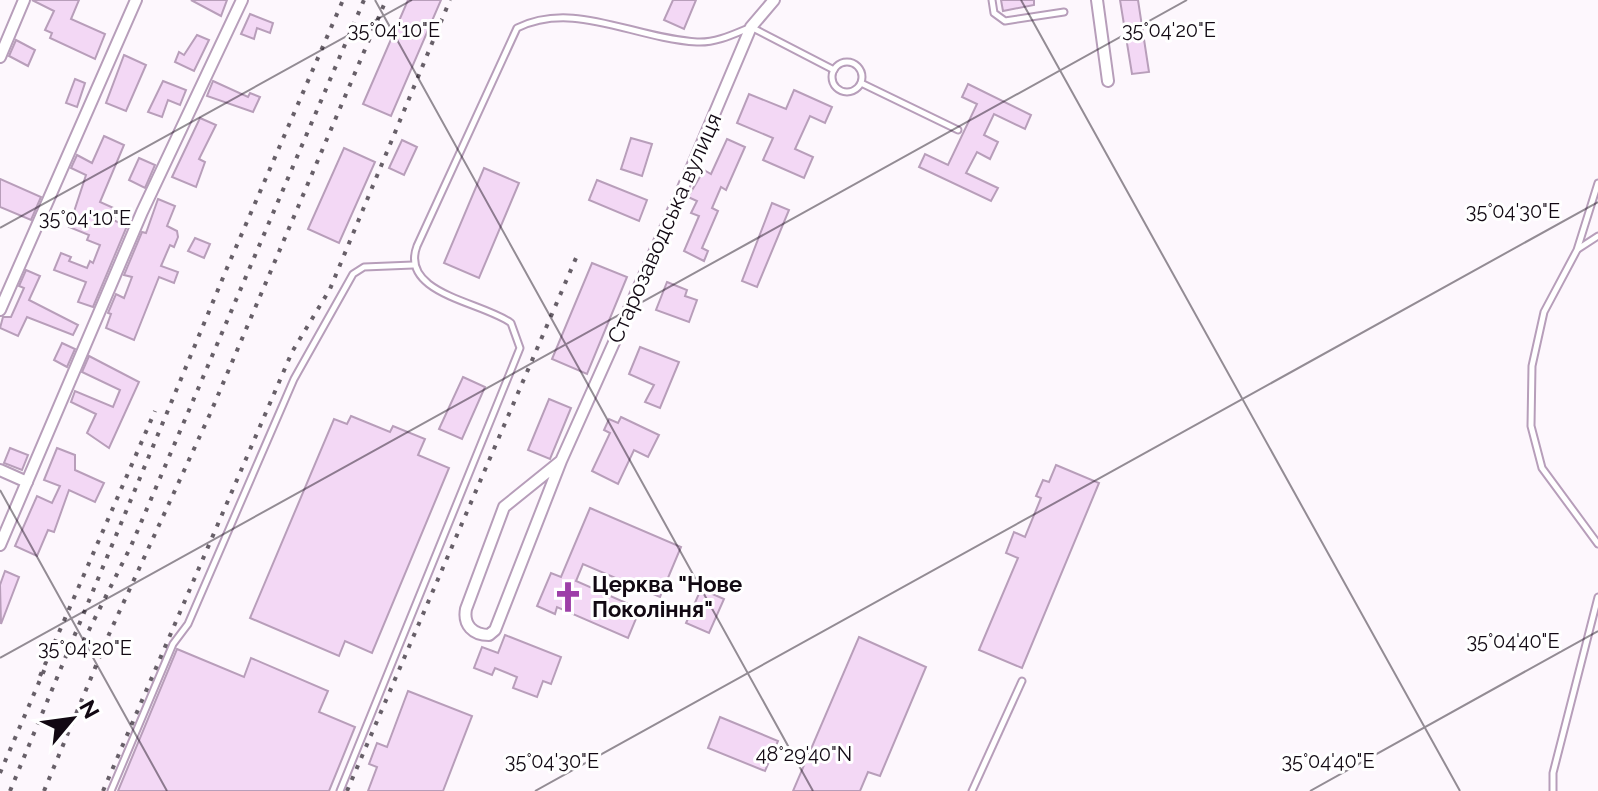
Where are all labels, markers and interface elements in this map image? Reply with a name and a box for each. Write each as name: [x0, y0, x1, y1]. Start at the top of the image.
text: 35°04'10"E: [348, 18, 440, 42]
text: 35°04'20"E: [1122, 18, 1216, 42]
street label: Старозаводська вулиця: [601, 109, 727, 347]
text: 35°04'30"E: [1466, 199, 1560, 223]
text: 35°04'10"E: [39, 206, 131, 230]
place label: Церква "Нове Покоління": [592, 571, 742, 622]
church icon: Церква "Нове Покоління": [551, 580, 585, 614]
text: 35°04'40"E: [1466, 629, 1560, 653]
text: 35°04'20"E: [38, 636, 132, 660]
north arrow: [32, 679, 112, 759]
text: N: [74, 696, 105, 723]
text: 48°29'40"N: [756, 742, 852, 766]
text: 35°04'30"E: [505, 749, 599, 773]
text: 35°04'40"E: [1281, 749, 1375, 773]

